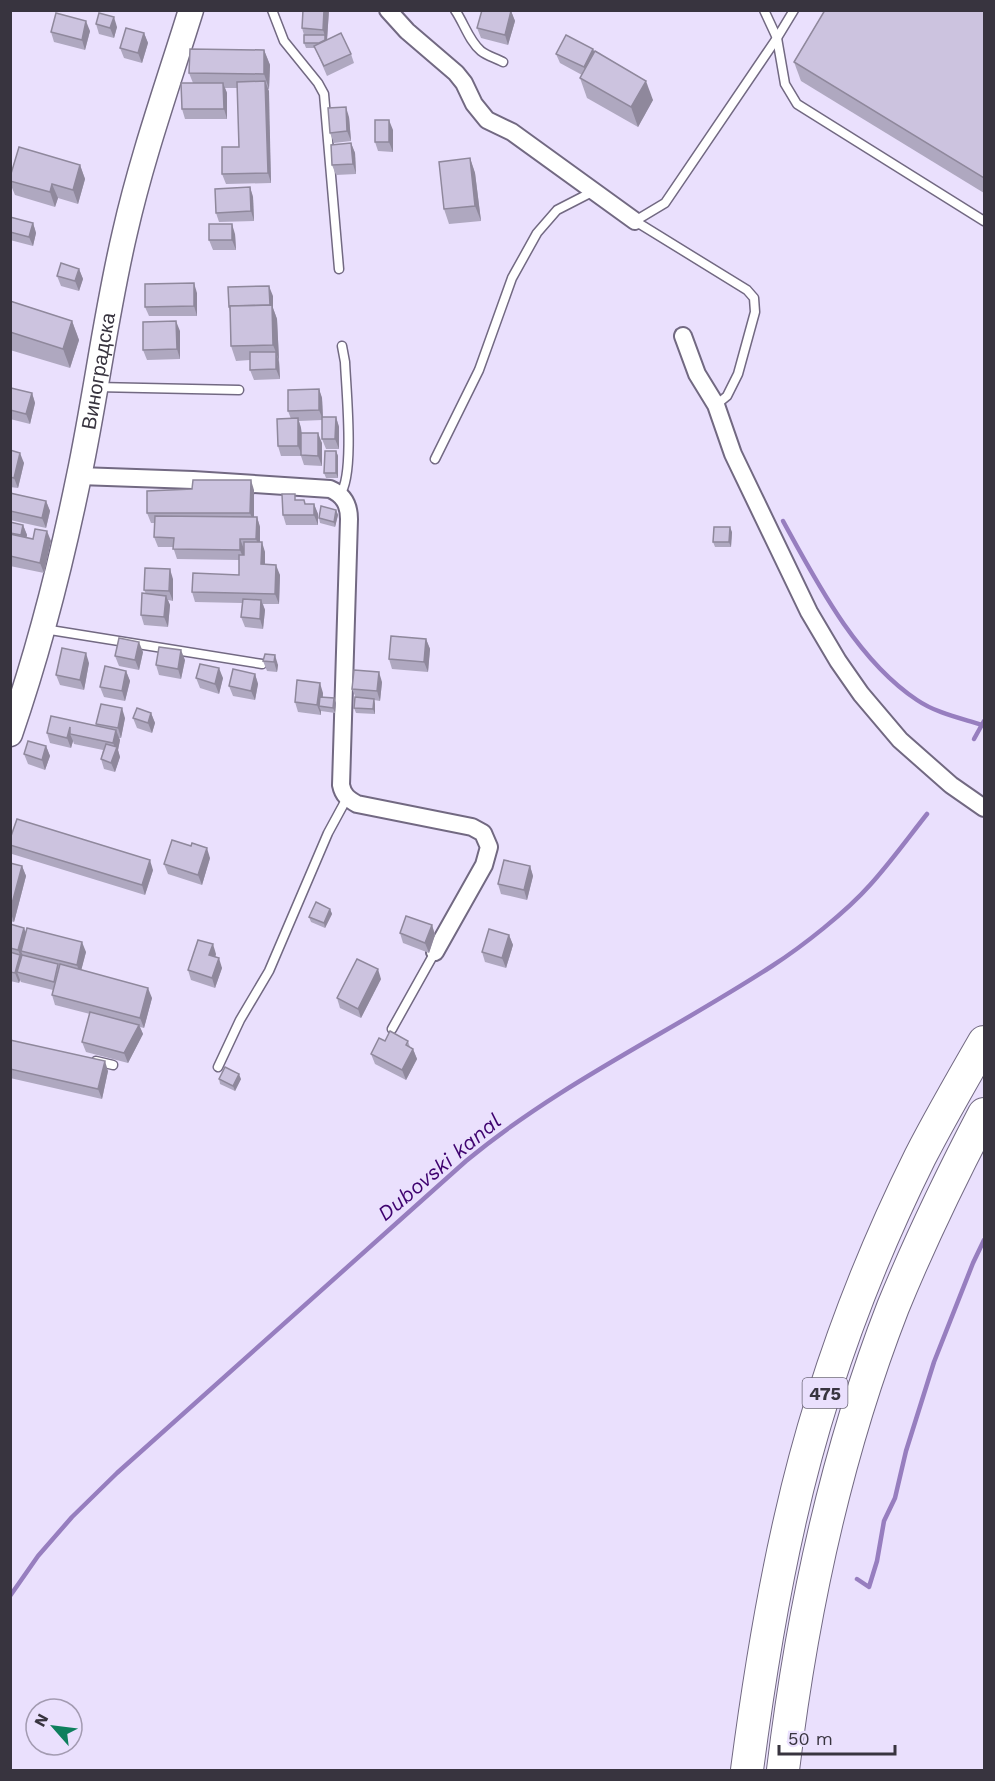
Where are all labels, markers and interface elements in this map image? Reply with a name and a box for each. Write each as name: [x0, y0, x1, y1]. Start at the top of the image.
street label: Виноградска: [76, 310, 120, 431]
water label: Dubovski kanal: [372, 1108, 506, 1226]
road number: 475: [802, 1378, 848, 1408]
north arrow: [24, 1697, 84, 1757]
text: N: [30, 1710, 52, 1730]
scale bar: [779, 1718, 894, 1756]
text: 50 m: [788, 1728, 833, 1749]

